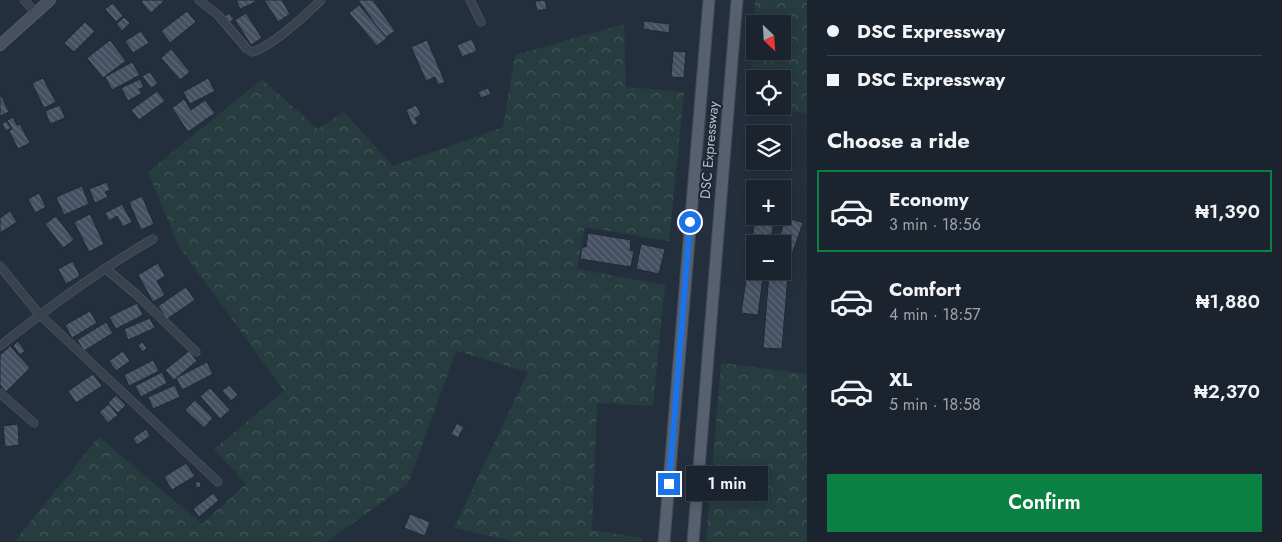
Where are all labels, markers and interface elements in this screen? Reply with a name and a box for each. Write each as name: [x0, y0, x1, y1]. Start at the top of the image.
north arrow: [746, 15, 791, 60]
map controls: [746, 15, 791, 280]
text: DSC Expressway: [857, 18, 1005, 45]
text: DSC Expressway: [857, 66, 1005, 93]
button: locate: [746, 70, 791, 115]
street label: DSC Expressway: [695, 100, 723, 200]
text: Choose a ride: [827, 124, 970, 156]
button: layers: [746, 125, 791, 170]
button: +: [746, 180, 791, 225]
text: Economy: [889, 186, 969, 213]
icon: car: [829, 189, 874, 234]
text: ₦1,390: [1195, 198, 1260, 225]
route start: [679, 211, 701, 233]
text: 3 min · 18:56: [889, 213, 981, 236]
button: −: [746, 235, 791, 280]
text: Comfort: [889, 276, 961, 303]
icon: car: [829, 279, 874, 324]
text: ₦1,880: [1196, 288, 1260, 315]
text: 4 min · 18:57: [889, 303, 981, 326]
text: XL: [889, 366, 912, 393]
icon: car: [829, 369, 874, 414]
text: ₦2,370: [1194, 378, 1260, 405]
text: 5 min · 18:58: [889, 393, 981, 416]
callout: 1 min: [686, 466, 769, 502]
text: 1 min: [708, 472, 746, 495]
route end: [658, 473, 680, 495]
button: Confirm: [827, 474, 1262, 532]

